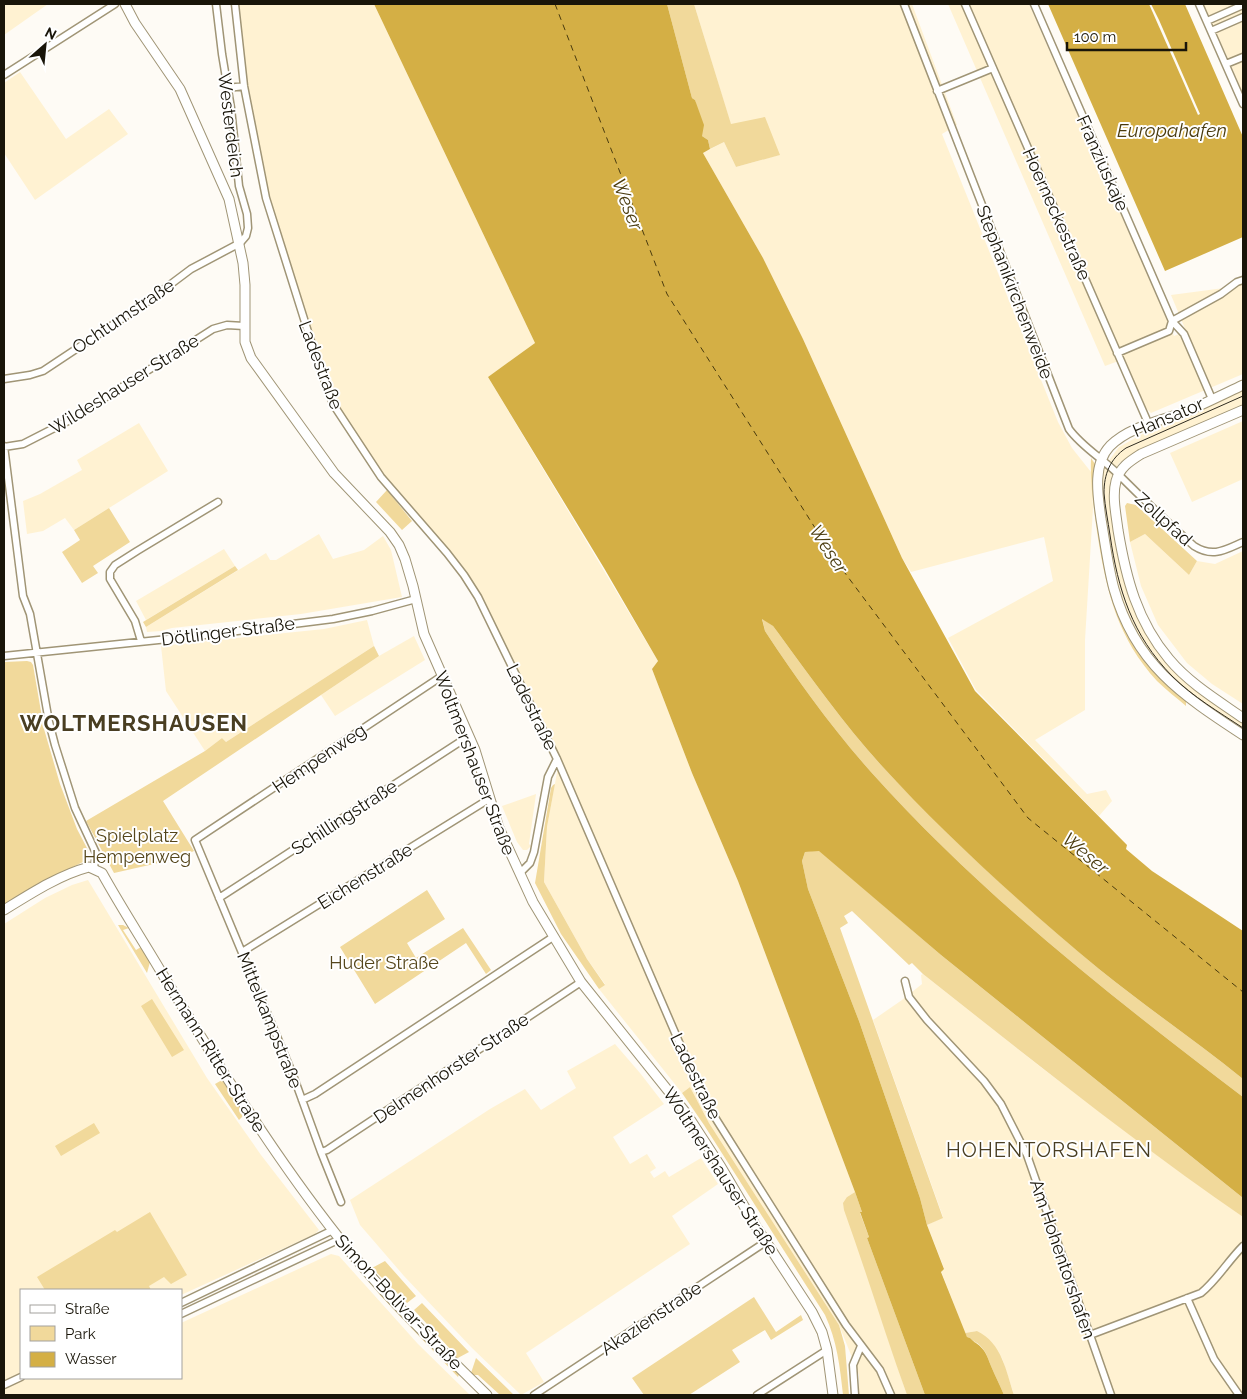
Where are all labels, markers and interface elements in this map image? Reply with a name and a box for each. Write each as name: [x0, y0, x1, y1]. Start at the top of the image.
north arrow: [20, 20, 70, 70]
scale bar: [1067, 20, 1186, 52]
text: N: [43, 24, 59, 43]
text: 100 m: [1074, 28, 1116, 46]
street label: Westerdeich: [214, 71, 248, 179]
street label: Franziuskaje: [1073, 112, 1134, 215]
water label: Europahafen: [1117, 119, 1227, 141]
street label: Hoerneckestraße: [1018, 145, 1096, 284]
water label: Weser: [608, 175, 648, 234]
street label: Stephanikirchenweide: [972, 202, 1058, 382]
street label: Ochtumstraße: [68, 274, 178, 358]
street label: Ladestraße: [294, 318, 348, 413]
street label: Wildeshauser Straße: [45, 329, 203, 439]
street label: Hansator: [1129, 392, 1207, 441]
street label: Zollpfad: [1131, 488, 1197, 550]
water label: Weser: [805, 521, 854, 579]
street label: Dötlinger Straße: [160, 612, 296, 650]
street label: Ladestraße: [502, 660, 562, 754]
street label: Woltmershauser Straße: [430, 668, 520, 858]
district label: WOLTMERSHAUSEN: [20, 710, 248, 736]
street label: Hempenweg: [268, 719, 370, 797]
street label: Schillingstraße: [287, 775, 401, 859]
park label: Spielplatz Hempenweg: [83, 825, 191, 867]
water label: Weser: [1058, 827, 1115, 880]
street label: Eichenstraße: [314, 838, 417, 913]
street label: Mittelkampstraße: [233, 949, 307, 1092]
park label: Huder Straße: [329, 952, 439, 973]
street label: Hermann-Ritter-Straße: [152, 964, 270, 1136]
street label: Delmenhorster Straße: [369, 1008, 533, 1128]
street label: Ladestraße: [666, 1029, 726, 1123]
street label: Woltmershauser Straße: [659, 1083, 783, 1259]
district label: HOHENTORSHAFEN: [946, 1138, 1152, 1162]
street label: Am Hohentorshafen: [1026, 1177, 1100, 1341]
street label: Simon-Bolivar-Straße: [331, 1230, 468, 1374]
street label: Akazienstraße: [597, 1276, 706, 1359]
legend: [20, 1289, 182, 1379]
text: Straße: [65, 1300, 110, 1318]
text: Park: [65, 1325, 96, 1343]
text: Wasser: [65, 1350, 117, 1368]

